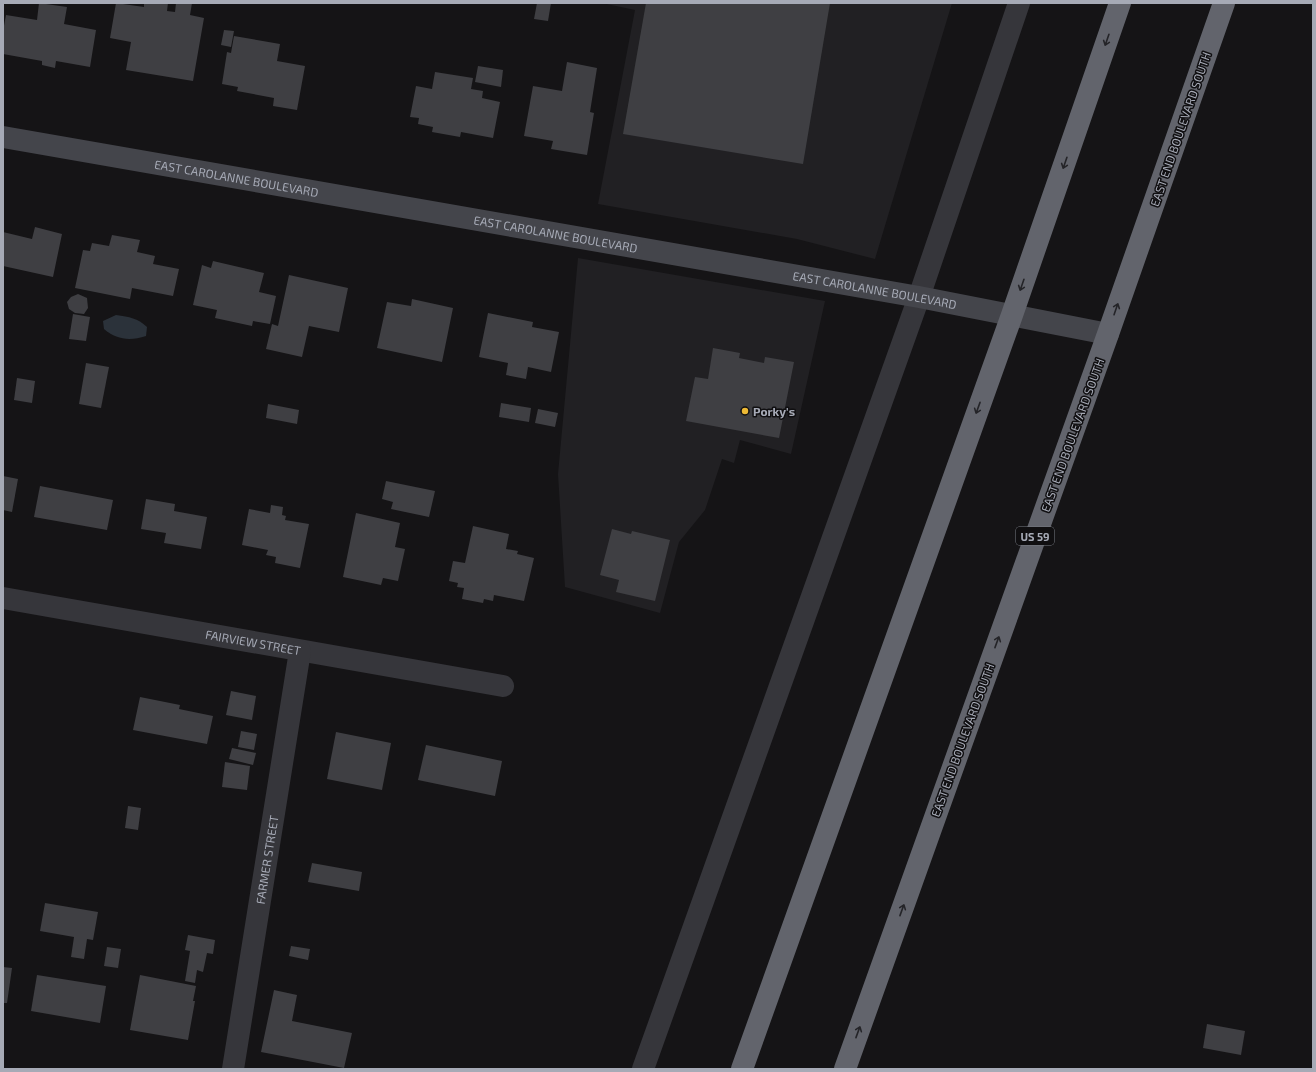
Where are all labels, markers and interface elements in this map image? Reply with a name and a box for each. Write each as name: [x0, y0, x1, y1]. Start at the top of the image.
one-way arrow: [1103, 33, 1111, 45]
street label: EAST END BOULEVARD SOUTH: [1147, 50, 1213, 208]
one-way arrow: [1060, 156, 1068, 168]
street label: EAST CAROLANNE BOULEVARD: [153, 157, 320, 199]
street label: EAST CAROLANNE BOULEVARD: [473, 212, 639, 255]
street label: EAST CAROLANNE BOULEVARD: [792, 268, 958, 311]
one-way arrow: [1018, 279, 1025, 292]
one-way arrow: [1113, 303, 1121, 315]
street label: EAST END BOULEVARD SOUTH: [1038, 356, 1106, 514]
one-way arrow: [974, 401, 982, 413]
place label: Porky's: [753, 404, 795, 419]
marker: Porky's: [740, 406, 750, 416]
road number: US 59: [1016, 527, 1054, 545]
street label: FAIRVIEW STREET: [204, 627, 302, 657]
one-way arrow: [994, 637, 1002, 649]
street label: EAST END BOULEVARD SOUTH: [928, 661, 996, 819]
street label: FARMER STREET: [253, 814, 281, 905]
one-way arrow: [898, 904, 906, 916]
one-way arrow: [855, 1026, 862, 1039]

